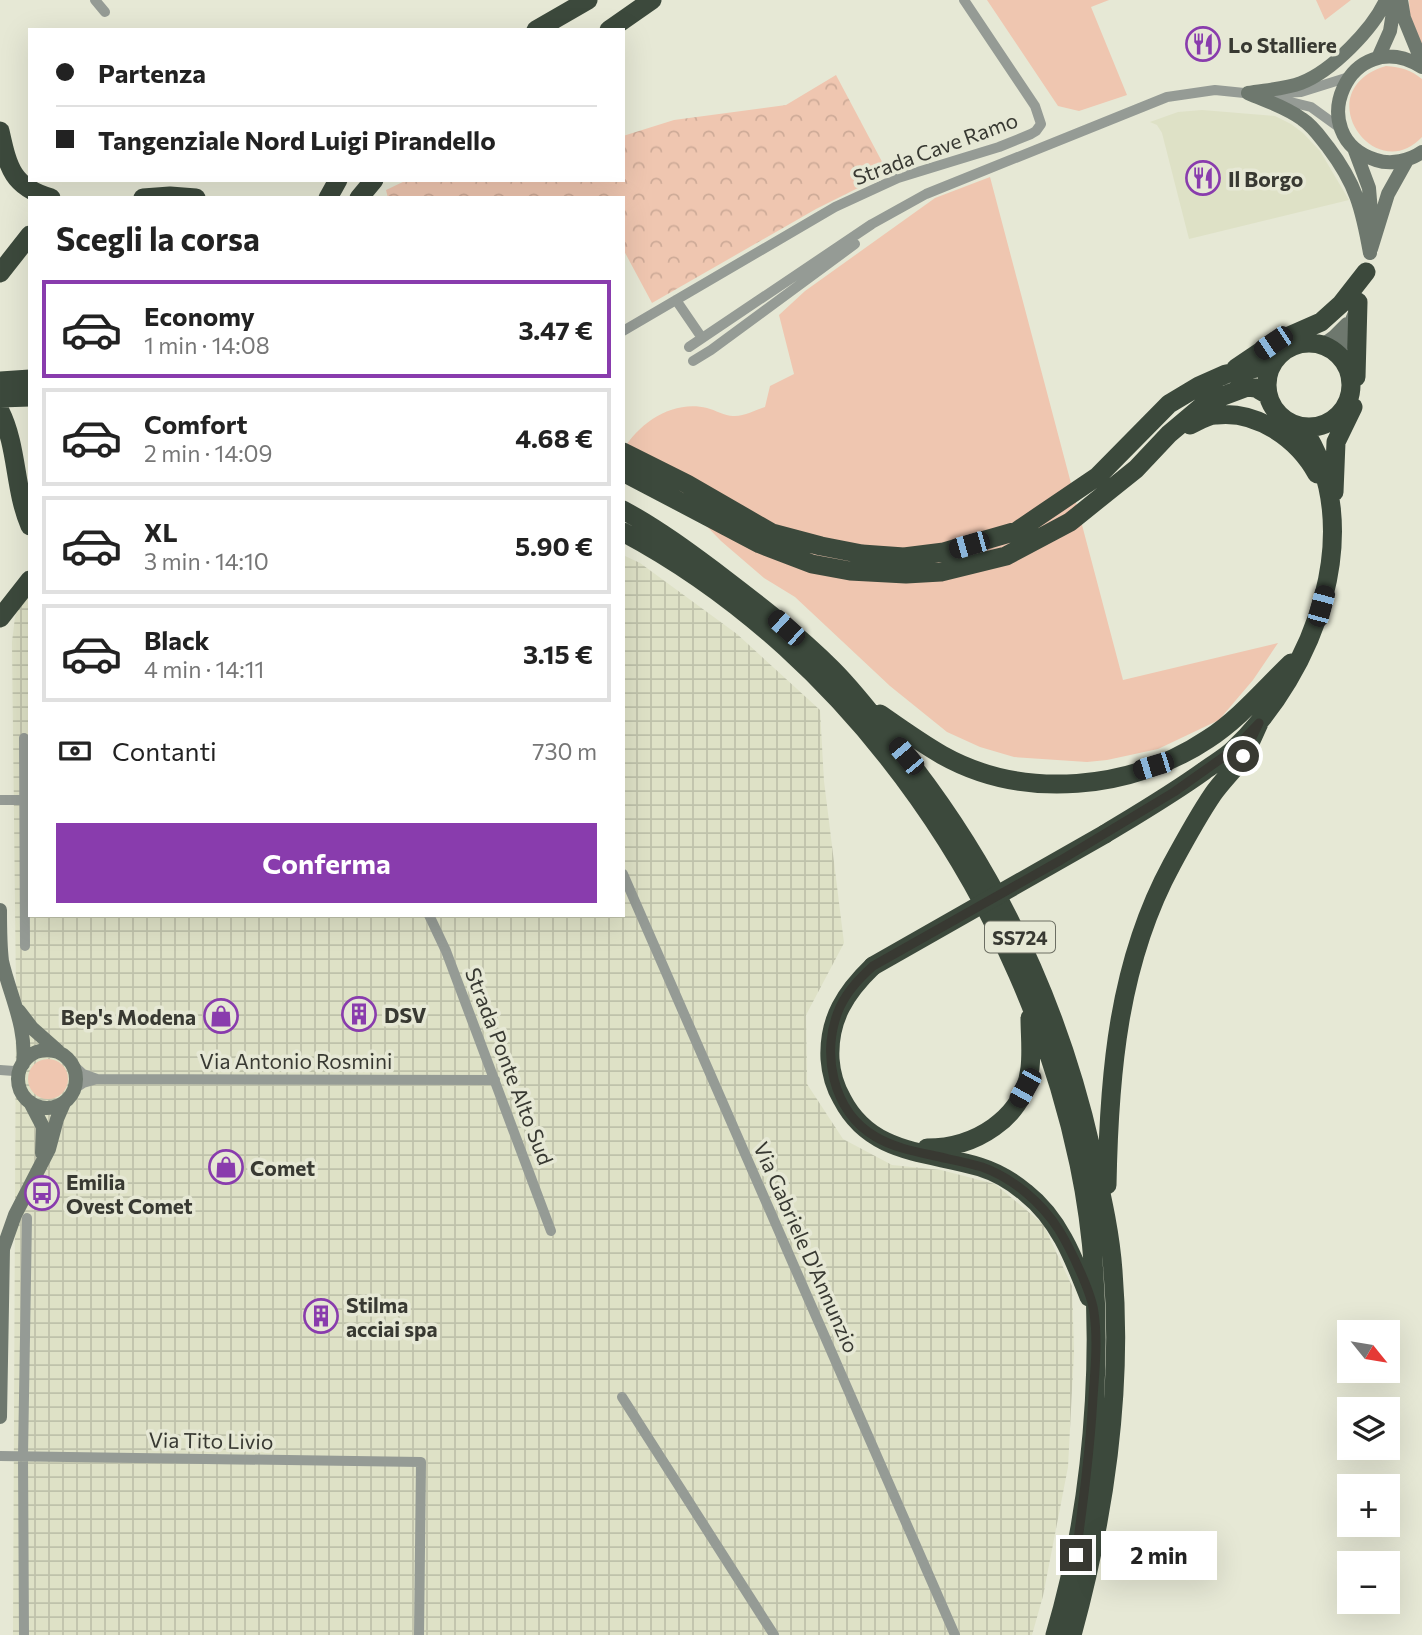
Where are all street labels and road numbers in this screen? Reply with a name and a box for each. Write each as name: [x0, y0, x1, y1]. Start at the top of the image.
street label: Strada Cave Ramo: [849, 107, 1021, 189]
road number: SS724: [985, 922, 1055, 953]
street label: Strada Ponte Alto Sud: [461, 964, 559, 1168]
street label: Via Antonio Rosmini: [200, 1048, 392, 1073]
street label: Via Gabriele D'Annunzio: [749, 1138, 865, 1356]
street label: Via Tito Livio: [148, 1426, 274, 1454]

